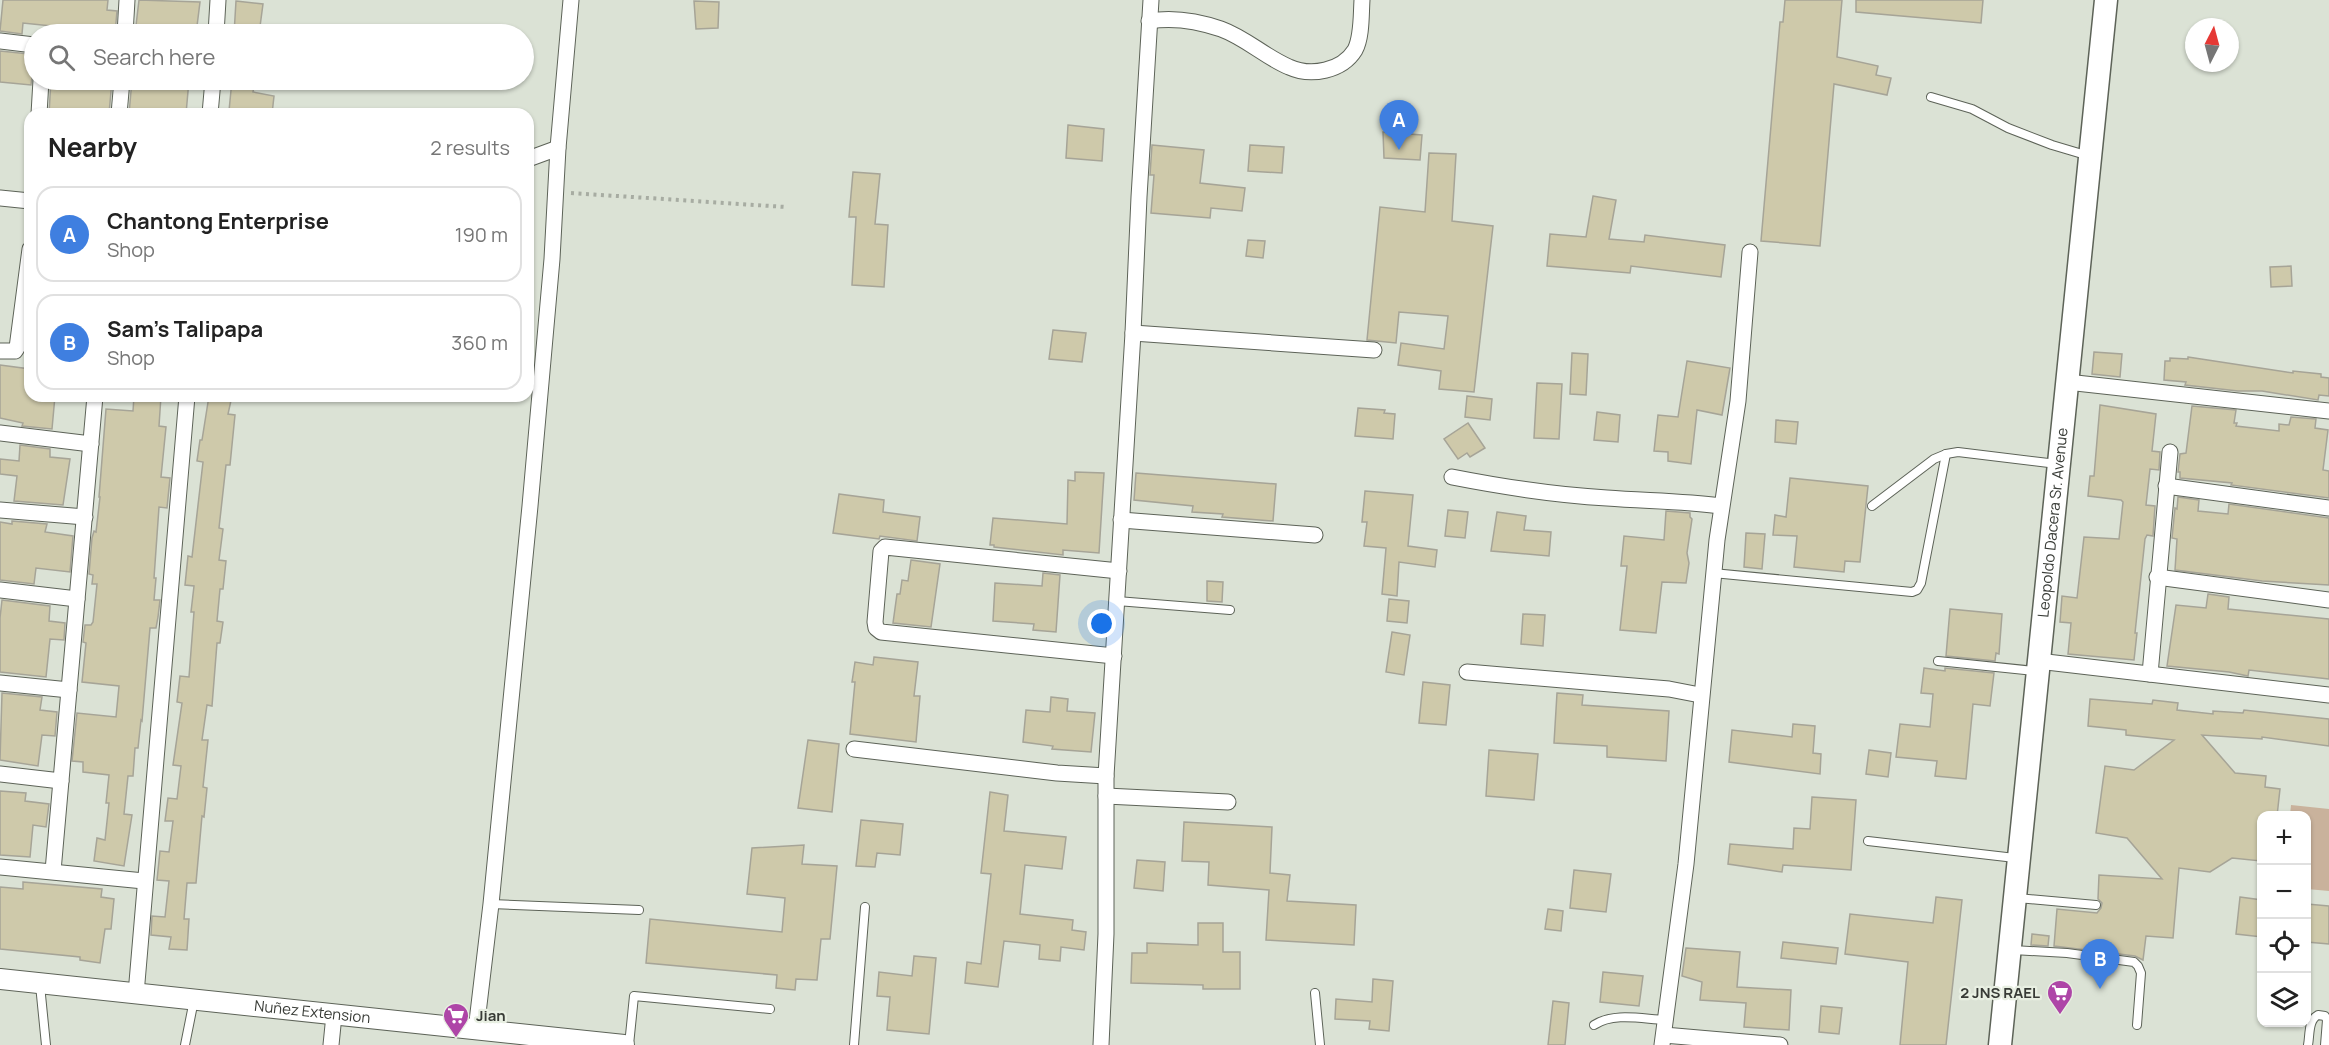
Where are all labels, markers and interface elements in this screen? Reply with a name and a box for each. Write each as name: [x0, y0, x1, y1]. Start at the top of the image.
north arrow: [2185, 18, 2239, 72]
search box: [24, 24, 534, 90]
icon: search: [45, 41, 78, 74]
text: Search here: [93, 42, 215, 72]
pin: A: [1380, 100, 1418, 150]
text: Nearby: [48, 129, 137, 165]
text: 2 results: [430, 134, 510, 161]
text: Chantong Enterprise: [107, 206, 329, 236]
text: A: [63, 221, 76, 248]
text: 190 m: [455, 221, 508, 248]
text: Shop: [107, 236, 155, 263]
text: Sam's Talipapa: [107, 314, 263, 344]
text: B: [63, 329, 76, 356]
text: 360 m: [451, 329, 508, 356]
text: Shop: [107, 344, 155, 371]
street label: Leopoldo Dacera Sr. Avenue: [2032, 426, 2073, 619]
your location: [1087, 609, 1116, 638]
map controls: [2257, 811, 2311, 1027]
button: +: [2257, 811, 2311, 865]
button: −: [2257, 865, 2311, 919]
button: locate: [2257, 919, 2311, 973]
pin: B: [2080, 940, 2120, 989]
button: layers: [2257, 973, 2311, 1027]
supermarket icon: 2 JNS RAEL: [2045, 978, 2075, 1016]
place label: 2 JNS RAEL: [1960, 982, 2040, 1003]
street label: Nuñez Extension: [253, 995, 372, 1028]
supermarket icon: Jian: [441, 1001, 471, 1039]
place label: Jian: [476, 1005, 506, 1026]

